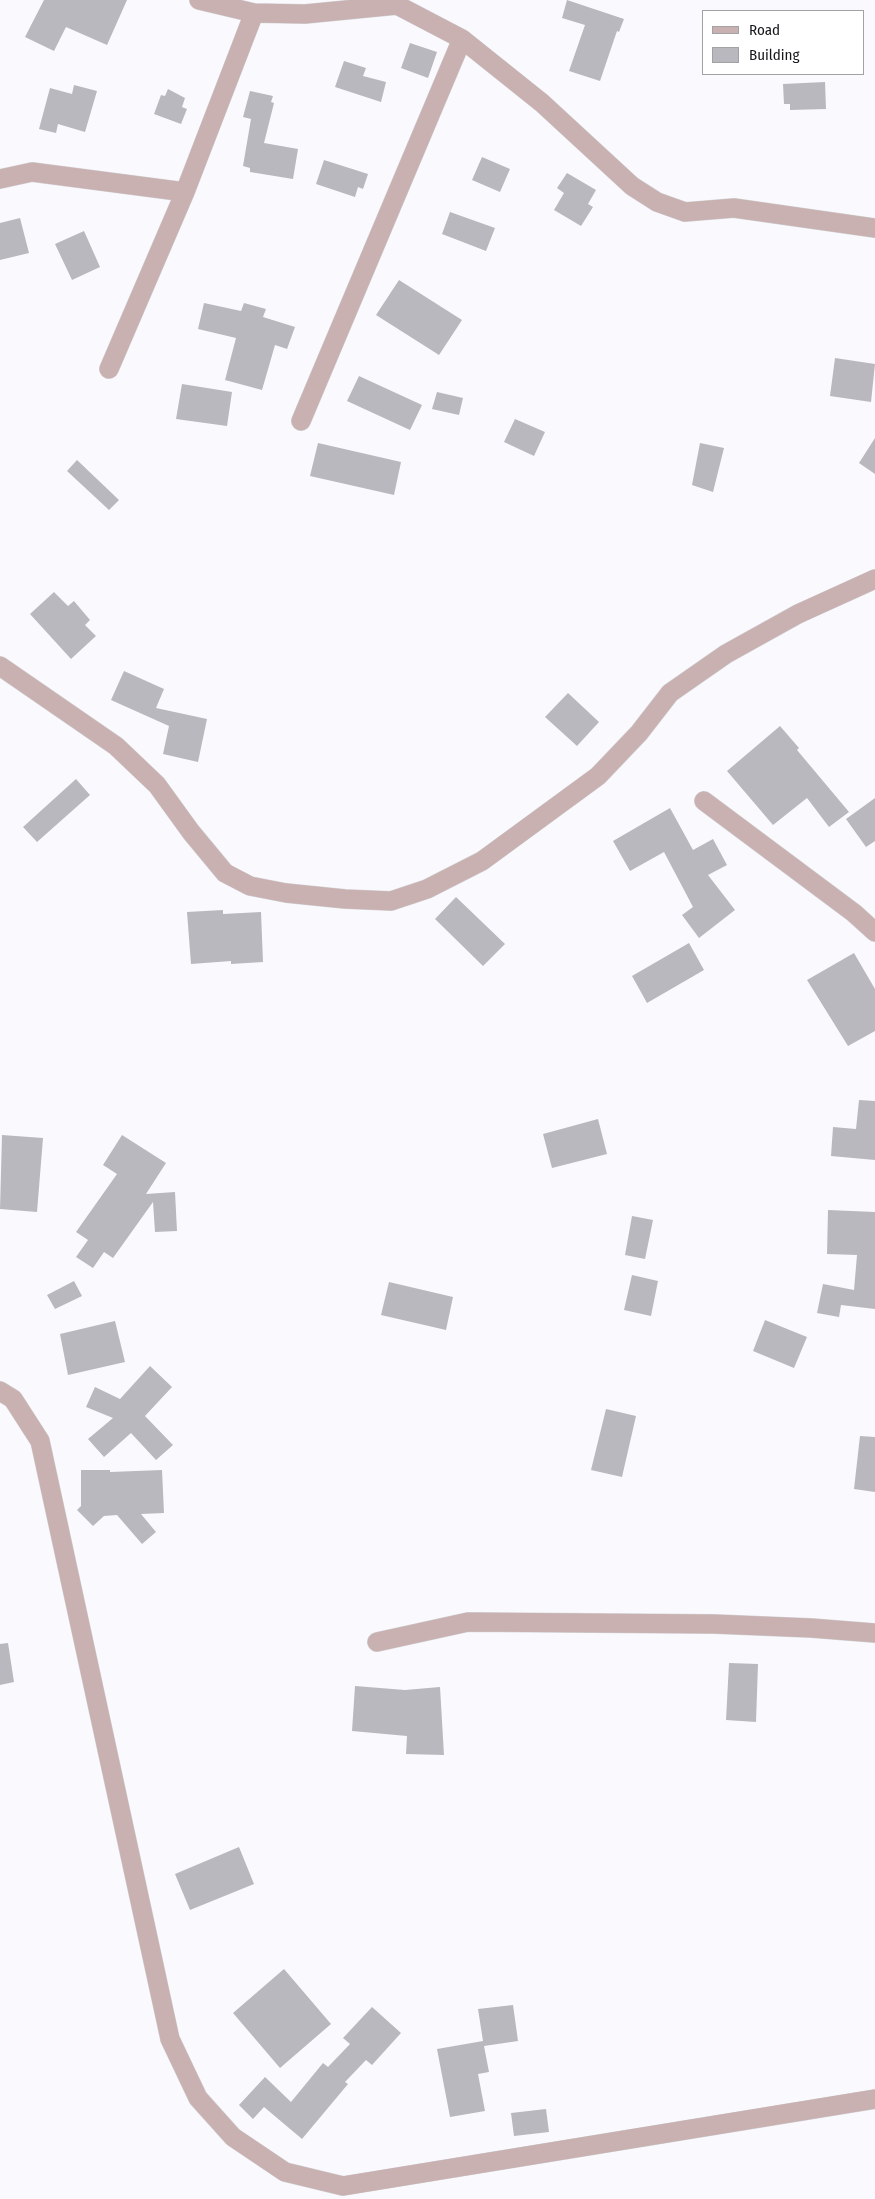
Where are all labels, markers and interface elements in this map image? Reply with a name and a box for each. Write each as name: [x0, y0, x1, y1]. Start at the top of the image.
legend: [702, 10, 865, 75]
text: Road: [749, 21, 780, 39]
text: Building: [749, 46, 800, 64]

